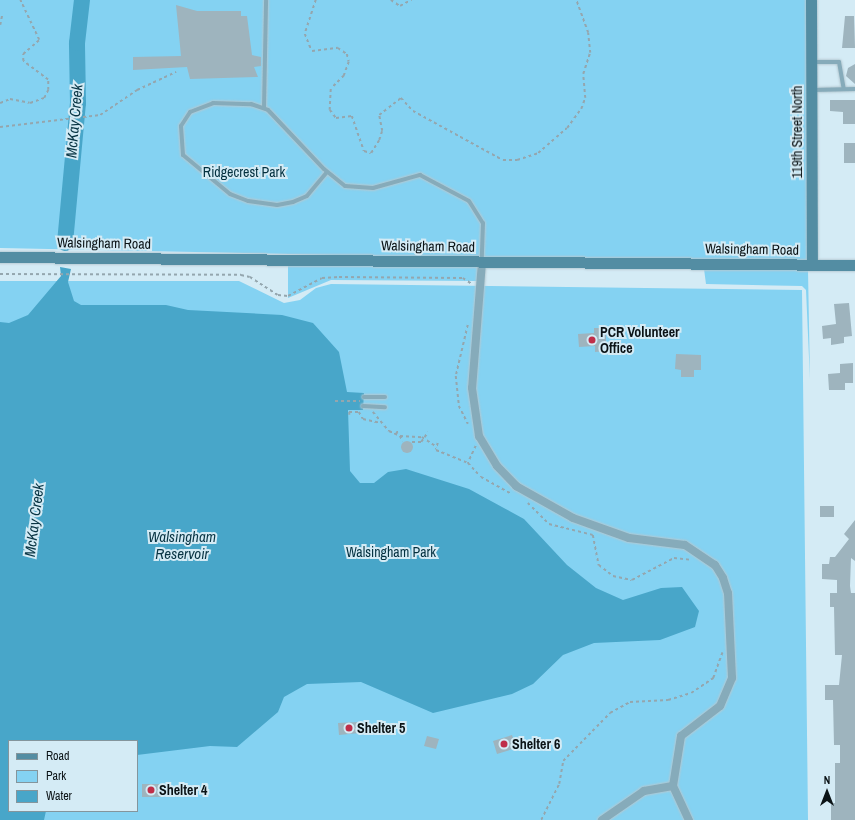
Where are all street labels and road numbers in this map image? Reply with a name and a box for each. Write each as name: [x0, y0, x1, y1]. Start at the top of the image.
street label: 119th Street North: [789, 86, 805, 178]
street label: Walsingham Road: [57, 234, 151, 252]
street label: Walsingham Road: [381, 237, 475, 255]
street label: Walsingham Road: [705, 240, 799, 258]

